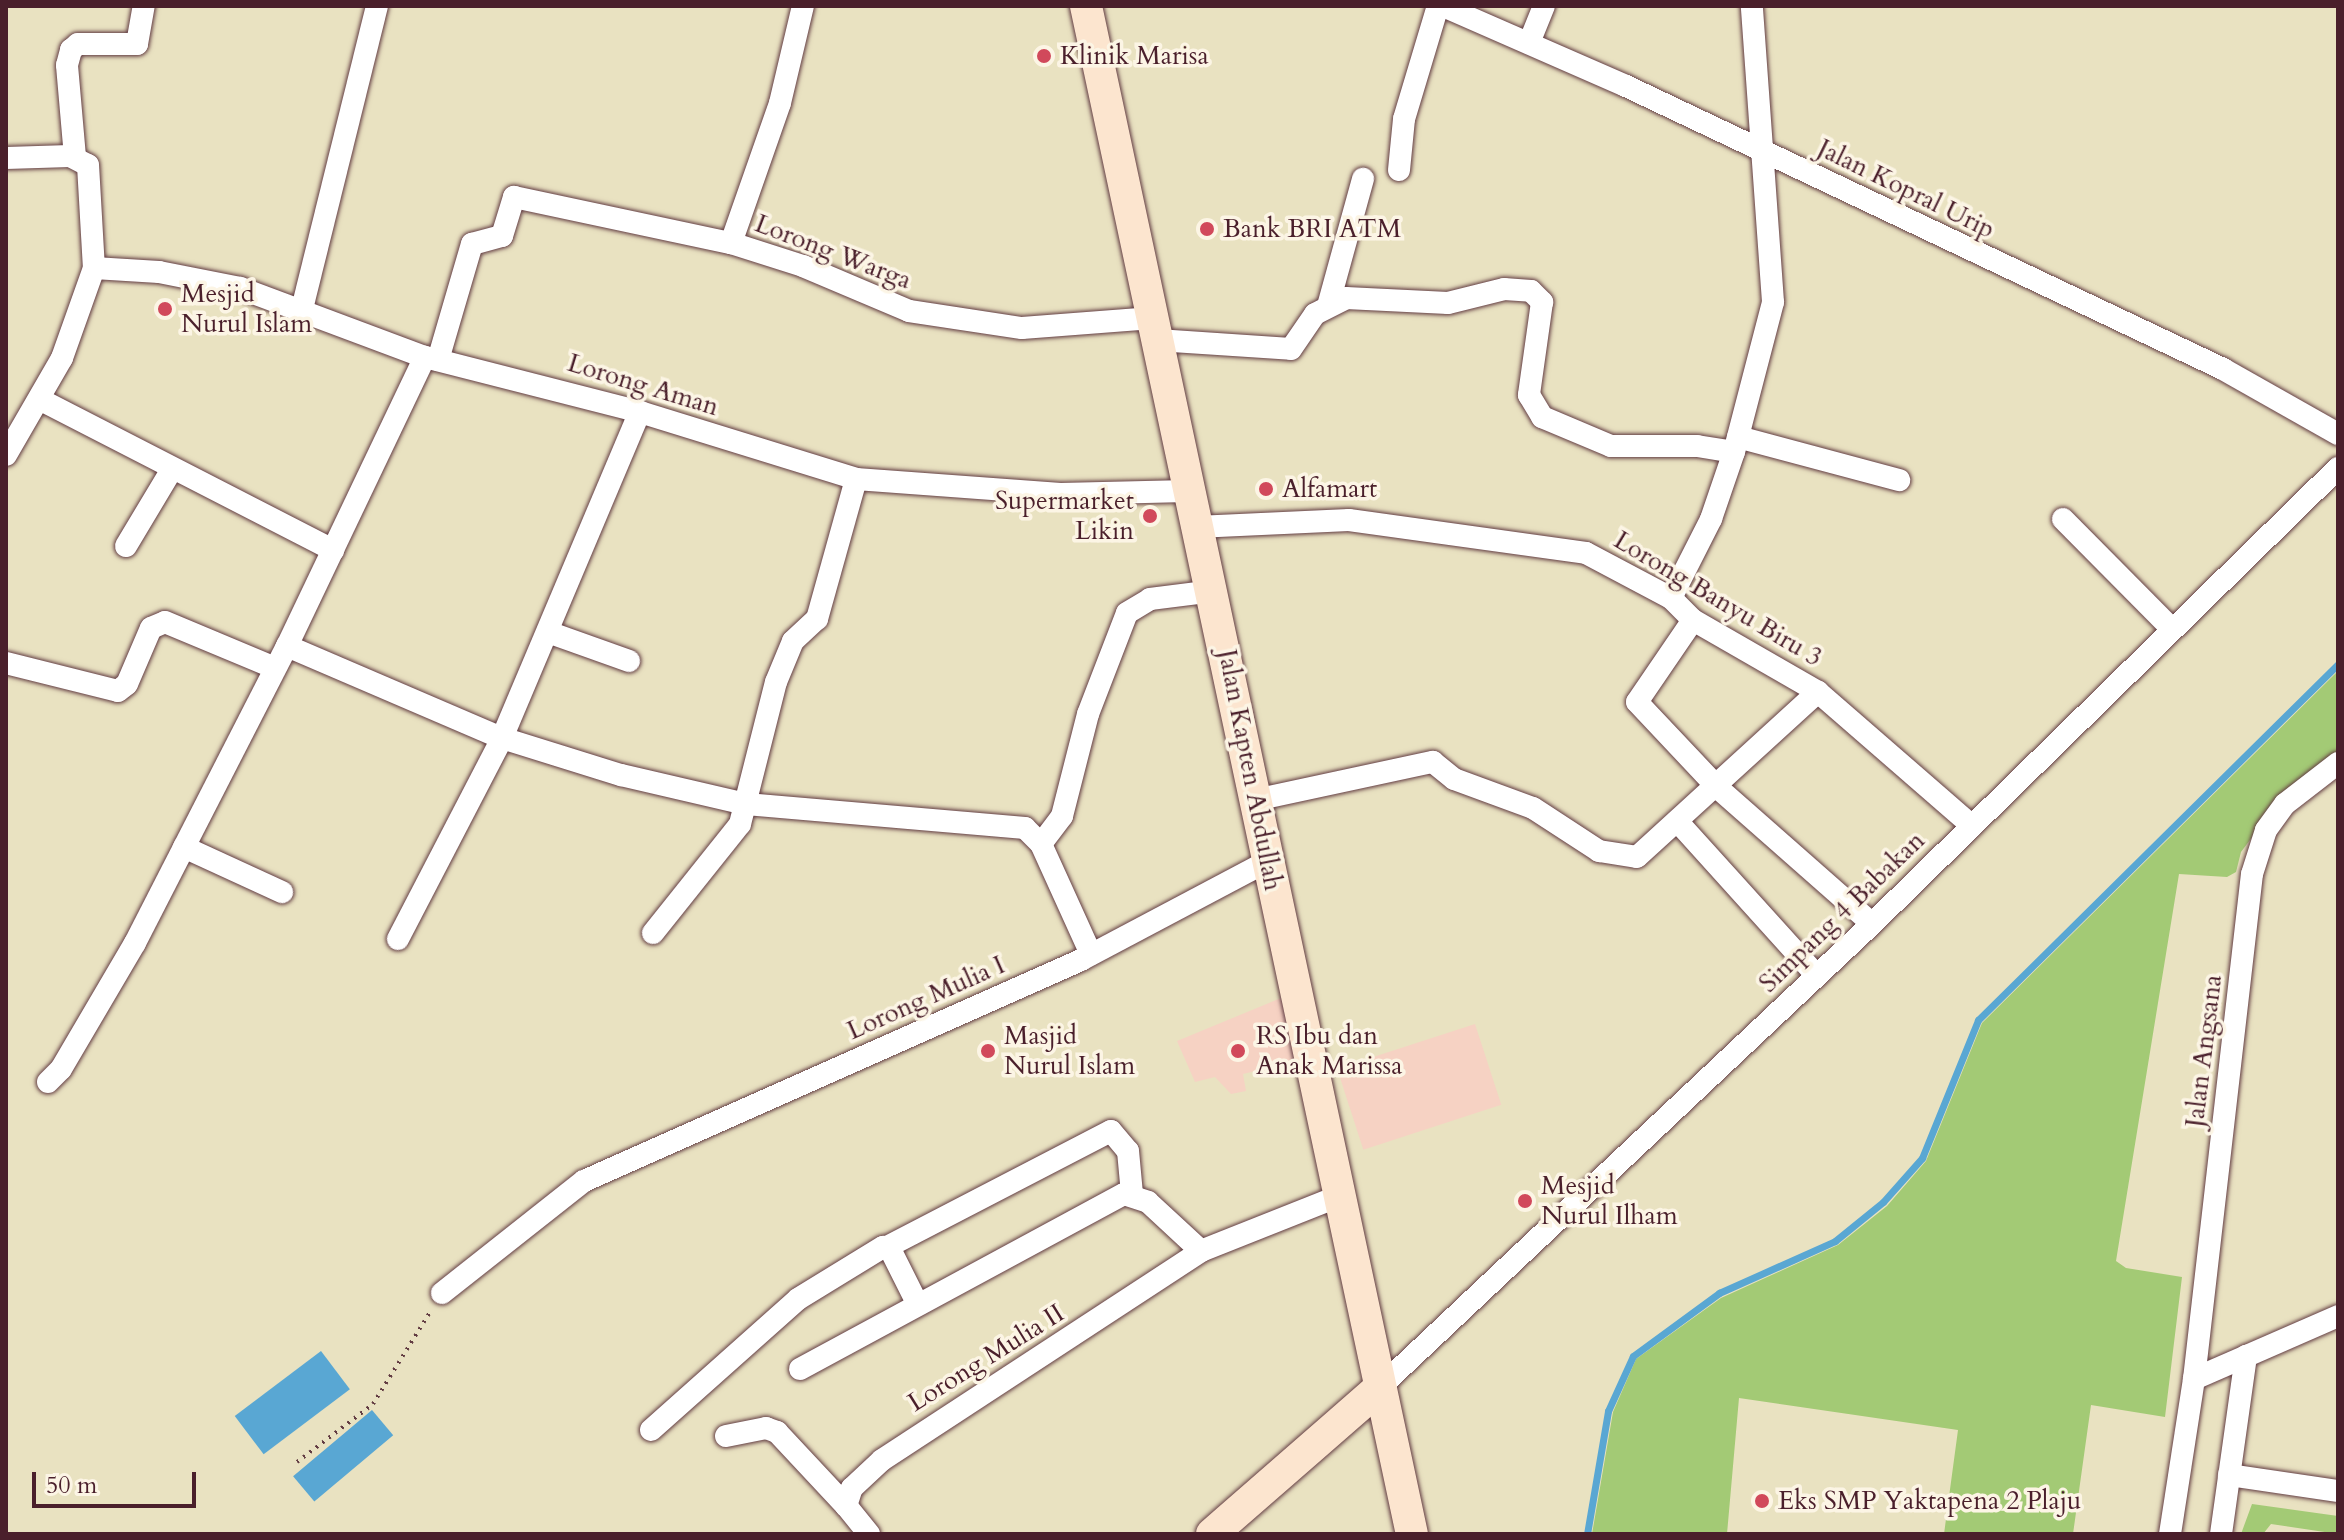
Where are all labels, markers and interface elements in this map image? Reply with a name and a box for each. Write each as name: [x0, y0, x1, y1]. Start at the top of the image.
place label: Klinik Marisa: [1060, 40, 1209, 72]
marker: Klinik Marisa: [1035, 47, 1053, 65]
street label: Jalan Kopral Urip: [1812, 133, 2000, 245]
street label: Lorong Warga: [750, 208, 916, 296]
place label: Bank BRI ATM: [1223, 213, 1401, 245]
marker: Bank BRI ATM: [1198, 220, 1216, 238]
place label: Mesjid Nurul Islam: [181, 278, 312, 340]
marker: Mesjid Nurul Islam: [156, 300, 174, 318]
street label: Lorong Aman: [564, 347, 722, 423]
place label: Alfamart: [1282, 473, 1377, 505]
marker: Alfamart: [1257, 480, 1275, 498]
place label: Supermarket Likin: [995, 485, 1134, 546]
marker: Supermarket Likin: [1141, 507, 1159, 525]
street label: Lorong Banyu Biru 3: [1608, 525, 1828, 673]
street label: Jalan Kapten Abdullah: [1211, 647, 1289, 893]
street label: Simpang 4 Babakan: [1753, 825, 1931, 999]
street label: Lorong Mulia I: [842, 949, 1010, 1047]
street label: Jalan Angsana: [2179, 973, 2229, 1129]
place label: Masjid Nurul Islam: [1004, 1020, 1135, 1082]
place label: RS Ibu dan Anak Marissa: [1256, 1020, 1403, 1082]
marker: RS Ibu dan Anak Marissa: [1227, 1040, 1249, 1062]
marker: Masjid Nurul Islam: [979, 1042, 997, 1060]
place label: Mesjid Nurul Ilham: [1541, 1170, 1678, 1232]
marker: Mesjid Nurul Ilham: [1516, 1192, 1534, 1210]
street label: Lorong Mulia II: [902, 1298, 1070, 1418]
scale bar: [36, 1456, 200, 1506]
text: 50 m: [46, 1469, 97, 1502]
place label: Eks SMP Yaktapena 2 Plaju: [1778, 1485, 2081, 1517]
marker: Eks SMP Yaktapena 2 Plaju: [1753, 1492, 1771, 1510]

